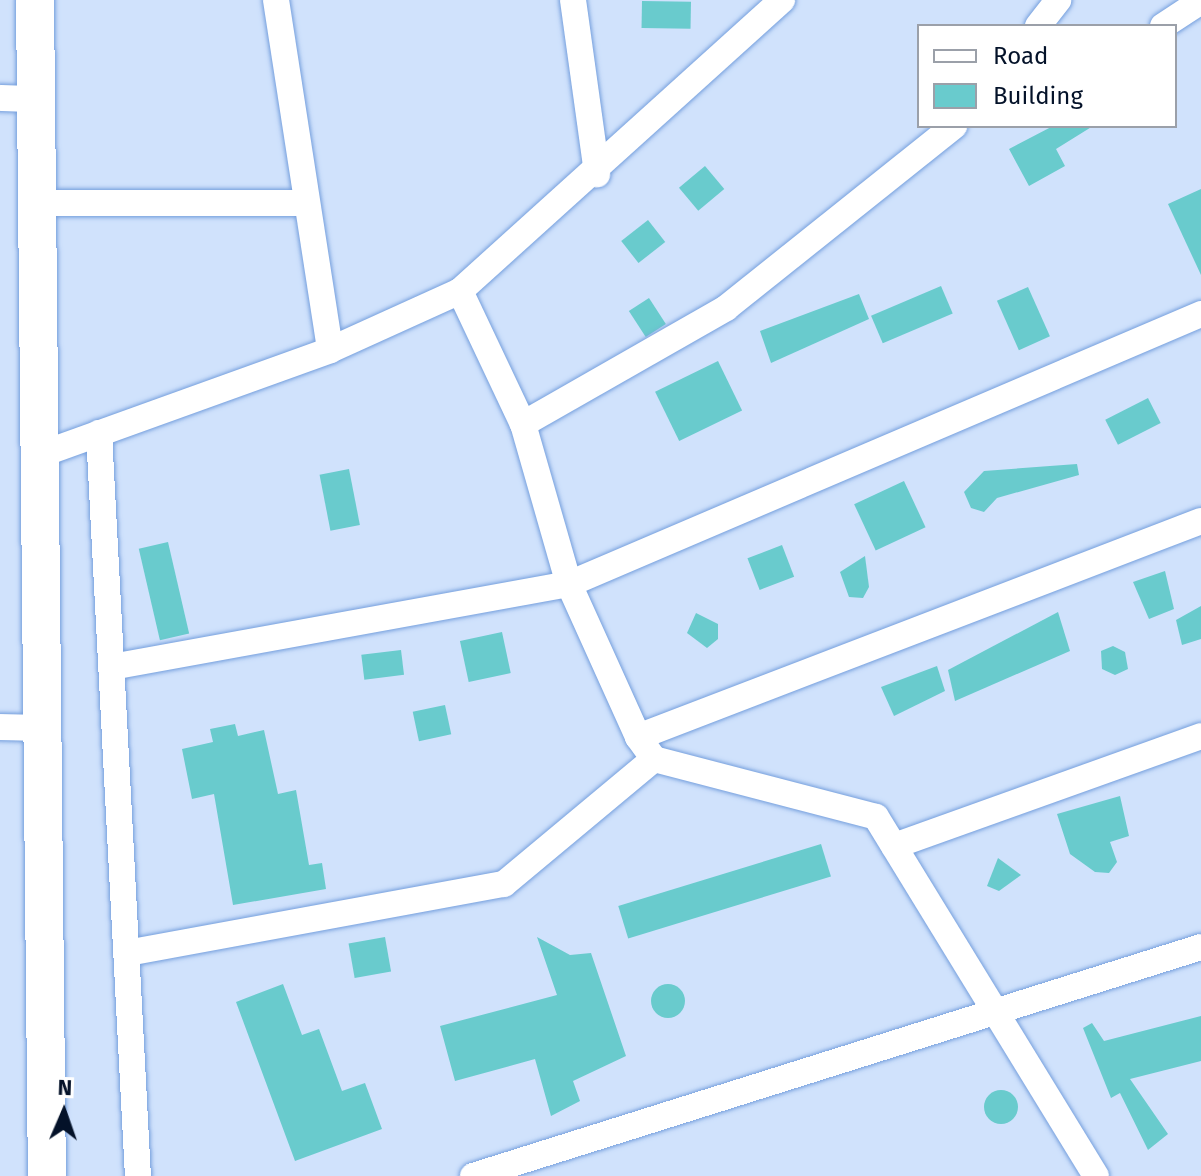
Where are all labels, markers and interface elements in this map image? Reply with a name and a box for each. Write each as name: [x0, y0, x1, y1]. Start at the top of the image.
legend: [917, 24, 1177, 128]
text: Road: [993, 42, 1048, 70]
text: Building: [993, 82, 1083, 110]
north arrow: [24, 1072, 104, 1152]
text: N: [57, 1074, 73, 1101]

